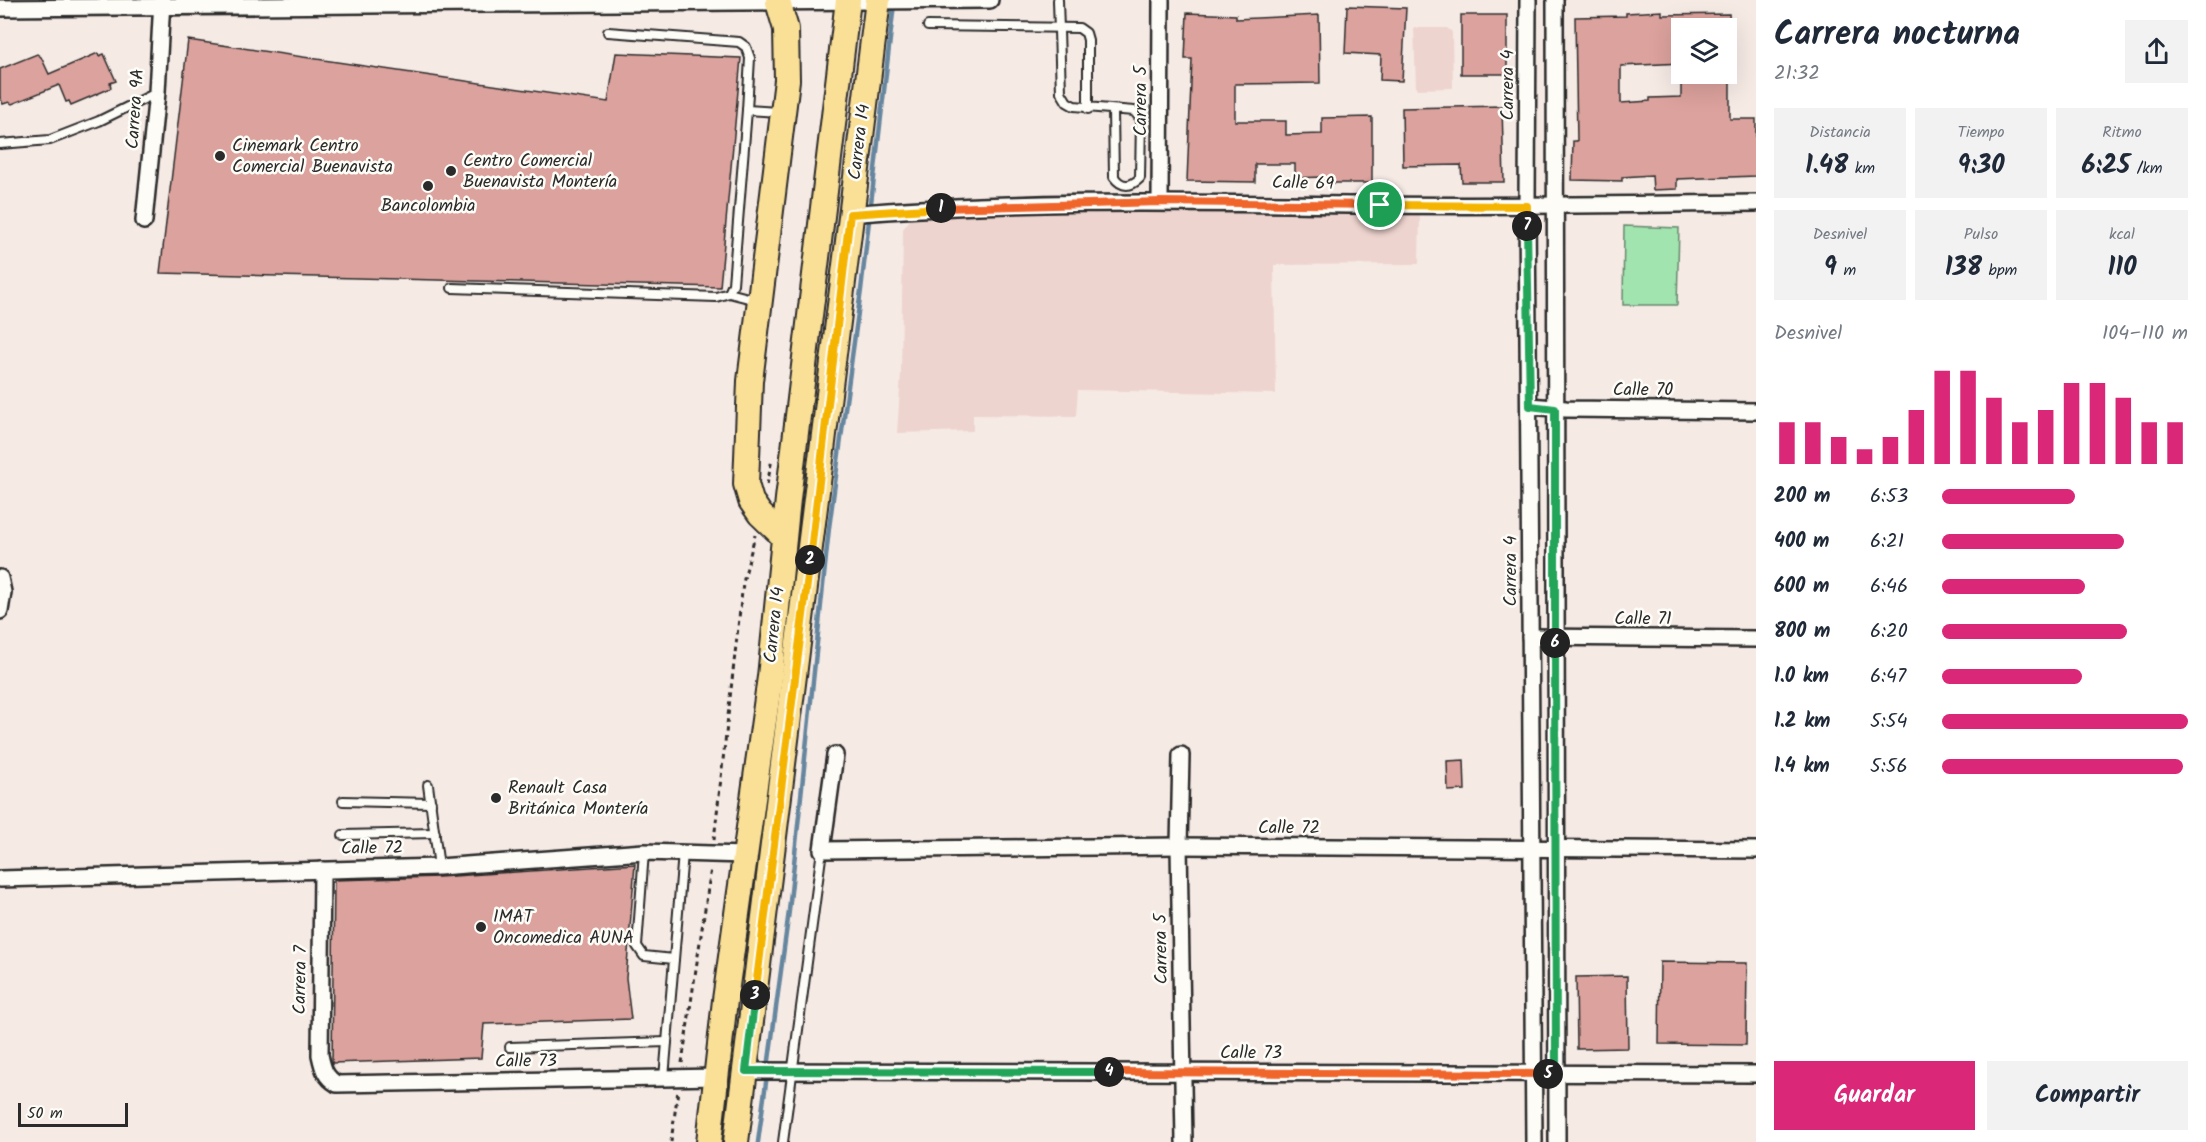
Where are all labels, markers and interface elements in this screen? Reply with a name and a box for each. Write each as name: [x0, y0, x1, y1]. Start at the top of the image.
text: Carrera nocturna: [1774, 9, 2020, 62]
map controls: [1671, 18, 1737, 84]
button: layers: [1671, 18, 1737, 84]
button: share: [2125, 20, 2188, 83]
street label: Carrera 4: [1494, 50, 1523, 120]
text: 21:32: [1774, 58, 1820, 90]
street label: Carrera 5: [1127, 64, 1156, 136]
street label: Carrera 9A: [119, 68, 153, 150]
street label: Carrera 14: [841, 102, 879, 182]
text: Distancia: [1809, 120, 1871, 145]
text: Tiempo: [1957, 120, 2005, 145]
text: Ritmo: [2102, 120, 2142, 145]
place label: Cinemark Centro Comercial Buenavista: [232, 132, 393, 182]
text: 1.48: [1805, 145, 1848, 187]
text: 9:30: [1957, 145, 2005, 187]
text: 6:25: [2081, 145, 2130, 187]
place label: Centro Comercial Buenavista Montería: [463, 147, 617, 197]
marker: Cinemark Centro Comercial Buenavista: [213, 149, 227, 163]
text: km: [1848, 156, 1875, 181]
text: /km: [2130, 156, 2163, 181]
marker: Centro Comercial Buenavista Montería: [444, 164, 458, 178]
street label: Calle 69: [1272, 169, 1335, 199]
marker: Bancolombia: [421, 179, 435, 193]
pin: [1354, 179, 1405, 230]
icon: arrive: [1363, 188, 1396, 221]
place label: Bancolombia: [381, 192, 475, 221]
pin: 1: [926, 193, 956, 223]
text: 1: [939, 195, 943, 220]
pin: 7: [1512, 211, 1542, 241]
text: 7: [1523, 213, 1531, 238]
text: Desnivel: [1813, 222, 1867, 247]
text: Pulso: [1964, 222, 1998, 247]
text: kcal: [2109, 222, 2135, 247]
text: 9: [1824, 247, 1837, 289]
text: 138: [1945, 247, 1982, 289]
text: 110: [2107, 247, 2137, 289]
text: m: [1837, 258, 1856, 283]
text: bpm: [1982, 258, 2017, 283]
text: Desnivel: [1774, 318, 1842, 350]
text: 104–110 m: [2102, 318, 2188, 350]
street label: Calle 70: [1613, 376, 1673, 405]
text: 200 m: [1774, 481, 1830, 513]
text: 6:53: [1870, 481, 1908, 513]
text: 400 m: [1774, 526, 1830, 558]
text: 6:21: [1870, 526, 1904, 558]
street label: Carrera 4: [1497, 536, 1526, 606]
pin: 2: [795, 545, 825, 575]
text: 2: [805, 547, 815, 572]
text: 600 m: [1774, 571, 1829, 603]
text: 6:46: [1870, 571, 1908, 603]
street label: Carrera 14: [757, 585, 793, 665]
street label: Calle 71: [1614, 605, 1672, 634]
text: 800 m: [1774, 616, 1830, 648]
text: 6:20: [1870, 616, 1908, 648]
pin: 6: [1540, 628, 1570, 658]
text: 6: [1551, 630, 1559, 655]
text: 1.0 km: [1774, 661, 1829, 693]
text: 6:47: [1870, 661, 1906, 693]
text: 1.2 km: [1774, 706, 1830, 738]
text: 5:54: [1870, 706, 1907, 738]
text: 1.4 km: [1774, 751, 1830, 783]
text: 5:56: [1870, 751, 1908, 783]
place label: Renault Casa Británica Montería: [508, 774, 648, 824]
marker: Renault Casa Británica Montería: [489, 791, 503, 805]
street label: Calle 72: [1258, 814, 1320, 843]
street label: Calle 72: [341, 834, 403, 864]
place label: IMAT Oncomedica AUNA: [493, 903, 634, 953]
street label: Carrera 5: [1147, 912, 1177, 985]
marker: IMAT Oncomedica AUNA: [474, 920, 488, 934]
street label: Carrera 7: [286, 944, 316, 1015]
pin: 3: [740, 980, 770, 1010]
text: 3: [751, 982, 759, 1007]
street label: Calle 73: [1220, 1039, 1282, 1068]
street label: Calle 73: [495, 1047, 557, 1077]
pin: 4: [1094, 1057, 1124, 1087]
text: 4: [1105, 1059, 1113, 1084]
pin: 5: [1533, 1059, 1563, 1089]
text: 5: [1544, 1061, 1552, 1086]
button: Guardar: [1774, 1061, 1975, 1130]
button: Compartir: [1987, 1061, 2188, 1130]
scale bar: [18, 1100, 128, 1128]
text: 50 m: [27, 1101, 63, 1126]

